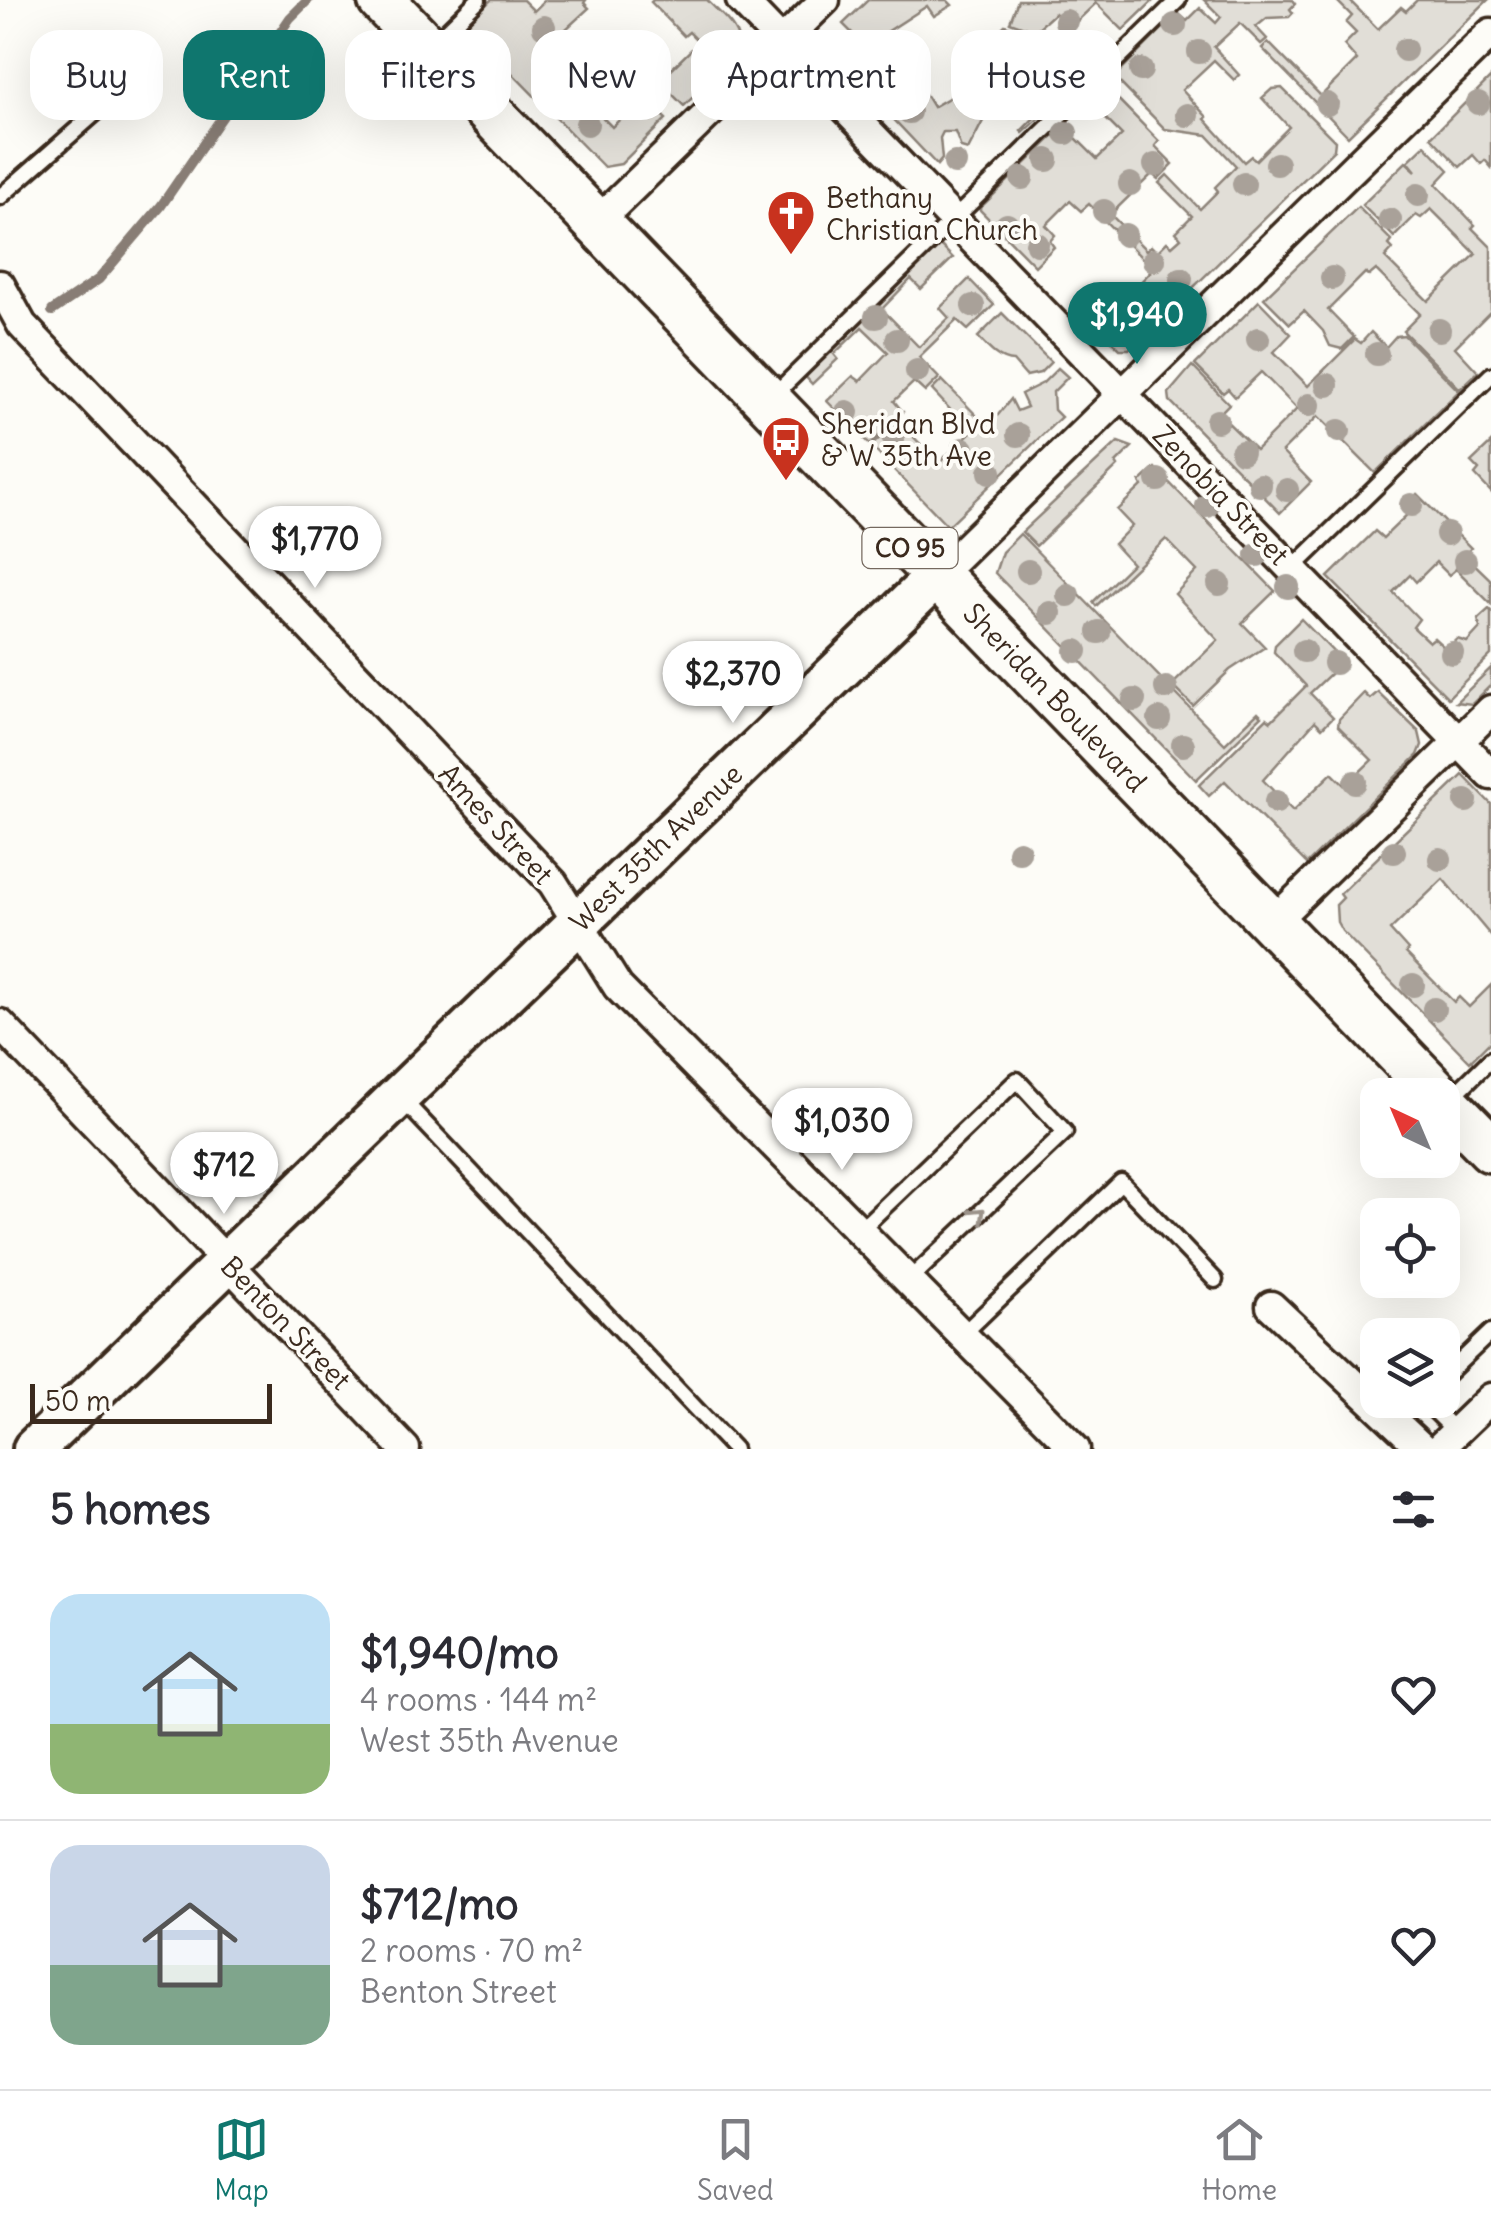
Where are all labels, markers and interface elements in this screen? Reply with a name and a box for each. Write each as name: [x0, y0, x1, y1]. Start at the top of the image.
chip: Buy: [30, 30, 163, 120]
chip: Rent: [183, 30, 325, 120]
chip: Filters: [345, 30, 511, 120]
chip: New: [531, 30, 671, 120]
chip: Apartment: [691, 30, 931, 120]
chip: House: [951, 30, 1121, 120]
place label: Bethany Christian Church: [826, 180, 1038, 248]
church icon: Bethany Christian Church: [765, 188, 817, 256]
pin: $1,940: [1056, 282, 1218, 367]
text: $1,940: [1090, 294, 1184, 335]
place label: Sheridan Blvd & W 35th Ave: [821, 406, 995, 474]
bus stop icon: Sheridan Blvd & W 35th Ave: [760, 414, 812, 482]
street label: Zenobia Street: [1145, 417, 1297, 573]
pin: $1,770: [234, 506, 396, 591]
text: $1,770: [270, 518, 360, 559]
road number: CO 95: [862, 528, 958, 568]
street label: Sheridan Boulevard: [956, 596, 1154, 800]
pin: $2,370: [652, 641, 814, 726]
text: $2,370: [685, 653, 781, 694]
street label: Ames Street: [431, 756, 561, 892]
street label: West 35th Avenue: [562, 756, 750, 939]
north arrow: [1360, 1078, 1460, 1178]
map controls: [1360, 1078, 1460, 1418]
pin: $1,030: [761, 1088, 923, 1173]
text: $1,030: [794, 1100, 890, 1141]
pin: $712: [165, 1132, 283, 1217]
text: $712: [192, 1144, 256, 1185]
button: locate: [1360, 1198, 1460, 1298]
one-way arrow: [967, 1208, 986, 1226]
street label: Benton Street: [213, 1249, 359, 1397]
button: layers: [1360, 1318, 1460, 1418]
scale bar: [30, 1379, 272, 1424]
text: 50 m: [45, 1383, 111, 1419]
icon: filters: [1386, 1482, 1441, 1537]
text: 5 homes: [50, 1483, 211, 1535]
text: $1,940/mo: [360, 1627, 559, 1679]
icon: home: [130, 1634, 250, 1754]
icon: heart: [1386, 1667, 1441, 1722]
text: 4 rooms · 144 m²: [360, 1679, 597, 1720]
text: West 35th Avenue: [360, 1720, 619, 1761]
text: $712/mo: [360, 1878, 519, 1930]
icon: home: [130, 1885, 250, 2005]
icon: heart: [1386, 1918, 1441, 1973]
text: 2 rooms · 70 m²: [360, 1930, 583, 1971]
text: Benton Street: [360, 1971, 557, 2012]
tab: Map: [214, 2112, 269, 2208]
tab: Saved: [697, 2112, 774, 2208]
tab: Home: [1202, 2112, 1277, 2208]

